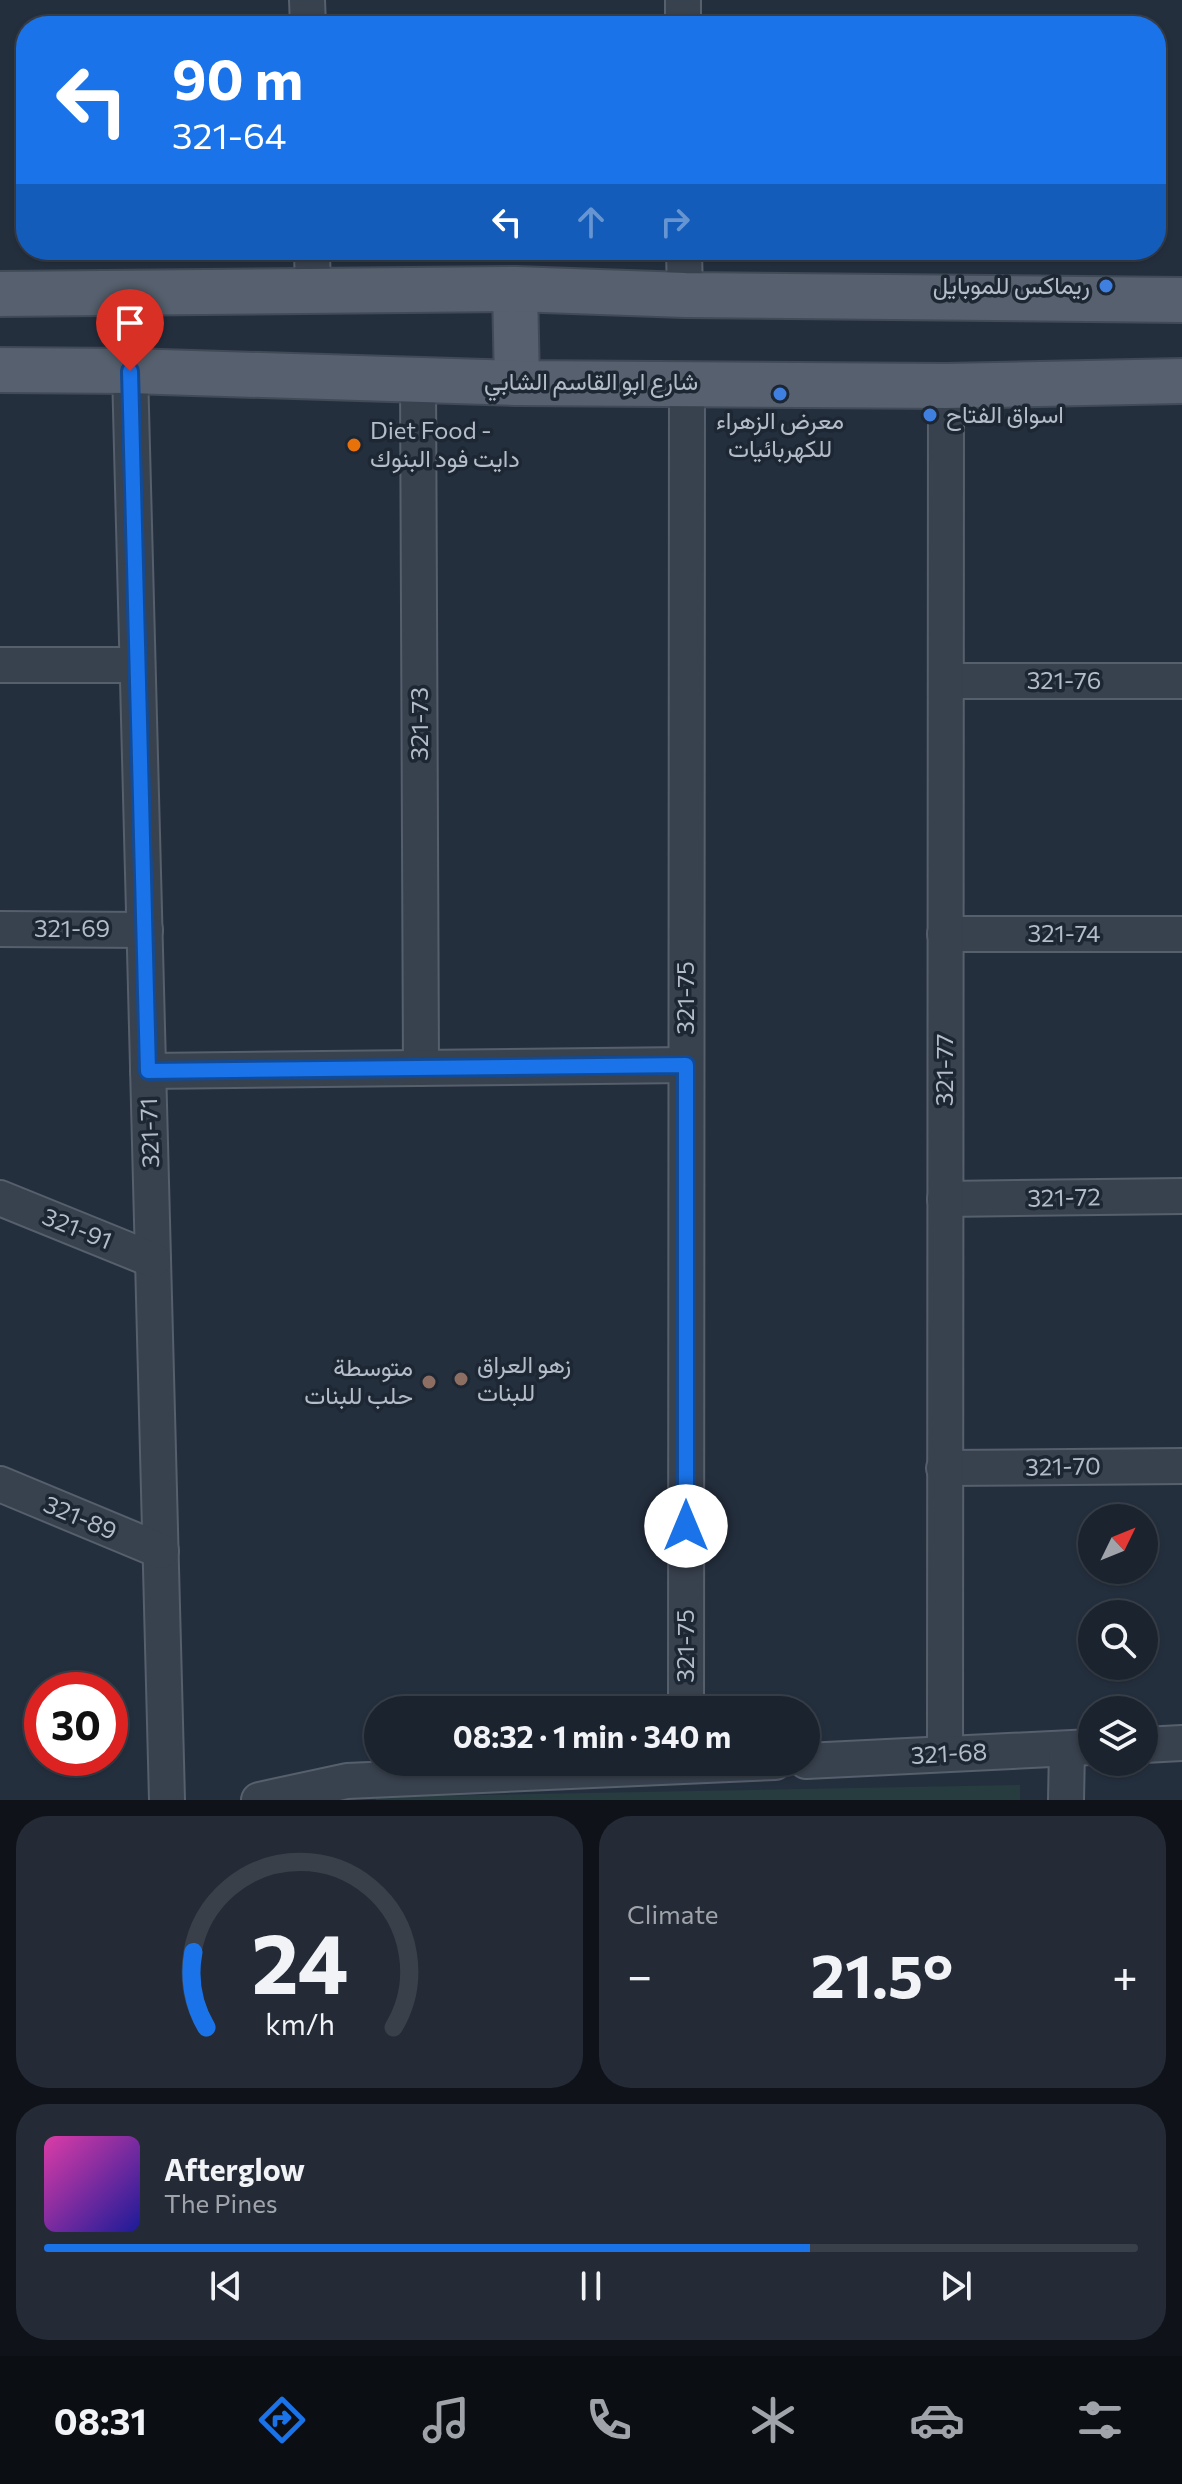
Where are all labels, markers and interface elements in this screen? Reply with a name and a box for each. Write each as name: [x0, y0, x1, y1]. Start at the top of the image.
text: 90 m: [172, 43, 303, 112]
icon: left: [40, 48, 144, 152]
text: 321-64: [172, 112, 286, 156]
icon: left: [485, 200, 529, 244]
icon: ahead: [569, 200, 613, 244]
icon: right: [653, 200, 697, 244]
place label: ريماكس للموبايل: [933, 270, 1090, 301]
marker: ريماكس للموبايل: [1097, 277, 1115, 295]
pin: [96, 289, 164, 371]
icon: arrive: [108, 301, 152, 345]
street label: شارع ابو القاسم الشابي: [484, 366, 698, 401]
marker: معرض الزهراء للكهربائيات: [771, 385, 789, 403]
place label: اسواق الفتاح: [946, 399, 1064, 431]
place label: معرض الزهراء للكهربائيات: [716, 405, 844, 464]
marker: اسواق الفتاح: [921, 406, 939, 424]
place label: Diet Food - دايت فود البنوك: [370, 415, 520, 474]
marker: Diet Food - دايت فود البنوك: [345, 436, 363, 454]
street label: 321-76: [1027, 665, 1101, 694]
street label: 321-73: [404, 687, 433, 761]
street label: 321-69: [34, 913, 110, 942]
street label: 321-74: [1028, 918, 1100, 947]
street label: 321-75: [670, 961, 699, 1035]
street label: 321-77: [929, 1034, 958, 1106]
street label: 321-71: [133, 1097, 164, 1169]
street label: 321-72: [1027, 1181, 1101, 1212]
street label: 321-91: [39, 1201, 116, 1255]
place label: زهو العراق للبنات: [477, 1349, 571, 1407]
place label: متوسطة حلب للبنات: [304, 1352, 413, 1410]
marker: زهو العراق للبنات: [452, 1370, 470, 1388]
marker: متوسطة حلب للبنات: [420, 1373, 438, 1391]
street label: 321-70: [1025, 1450, 1101, 1481]
position arrow: [644, 1484, 728, 1568]
street label: 321-89: [40, 1488, 121, 1545]
north arrow: [1078, 1504, 1158, 1584]
map controls: [1078, 1504, 1158, 1776]
button: search: [1078, 1600, 1158, 1680]
street label: 321-75: [670, 1609, 699, 1683]
speed limit sign: 30: [24, 1672, 128, 1776]
button: layers: [1078, 1696, 1158, 1776]
text: 08:32 · 1 min · 340 m: [453, 1717, 731, 1754]
street label: 321-68: [910, 1736, 988, 1769]
text: Climate: [627, 1898, 719, 1929]
text: 24: [251, 1909, 348, 2011]
text: 21.5°: [811, 1937, 953, 2010]
text: −: [627, 1947, 652, 2001]
text: +: [1112, 1947, 1138, 2001]
text: km/h: [265, 2006, 334, 2041]
text: Afterglow: [164, 2150, 305, 2187]
text: The Pines: [164, 2187, 278, 2218]
icon: previous: [204, 2264, 248, 2308]
icon: pause: [569, 2264, 613, 2308]
icon: next: [934, 2264, 978, 2308]
icon: directions: [254, 2392, 310, 2448]
icon: music: [418, 2392, 474, 2448]
icon: phone: [581, 2392, 637, 2448]
icon: climate: [745, 2392, 801, 2448]
icon: car: [909, 2392, 965, 2448]
icon: filters: [1072, 2392, 1128, 2448]
text: 08:31: [54, 2398, 147, 2442]

